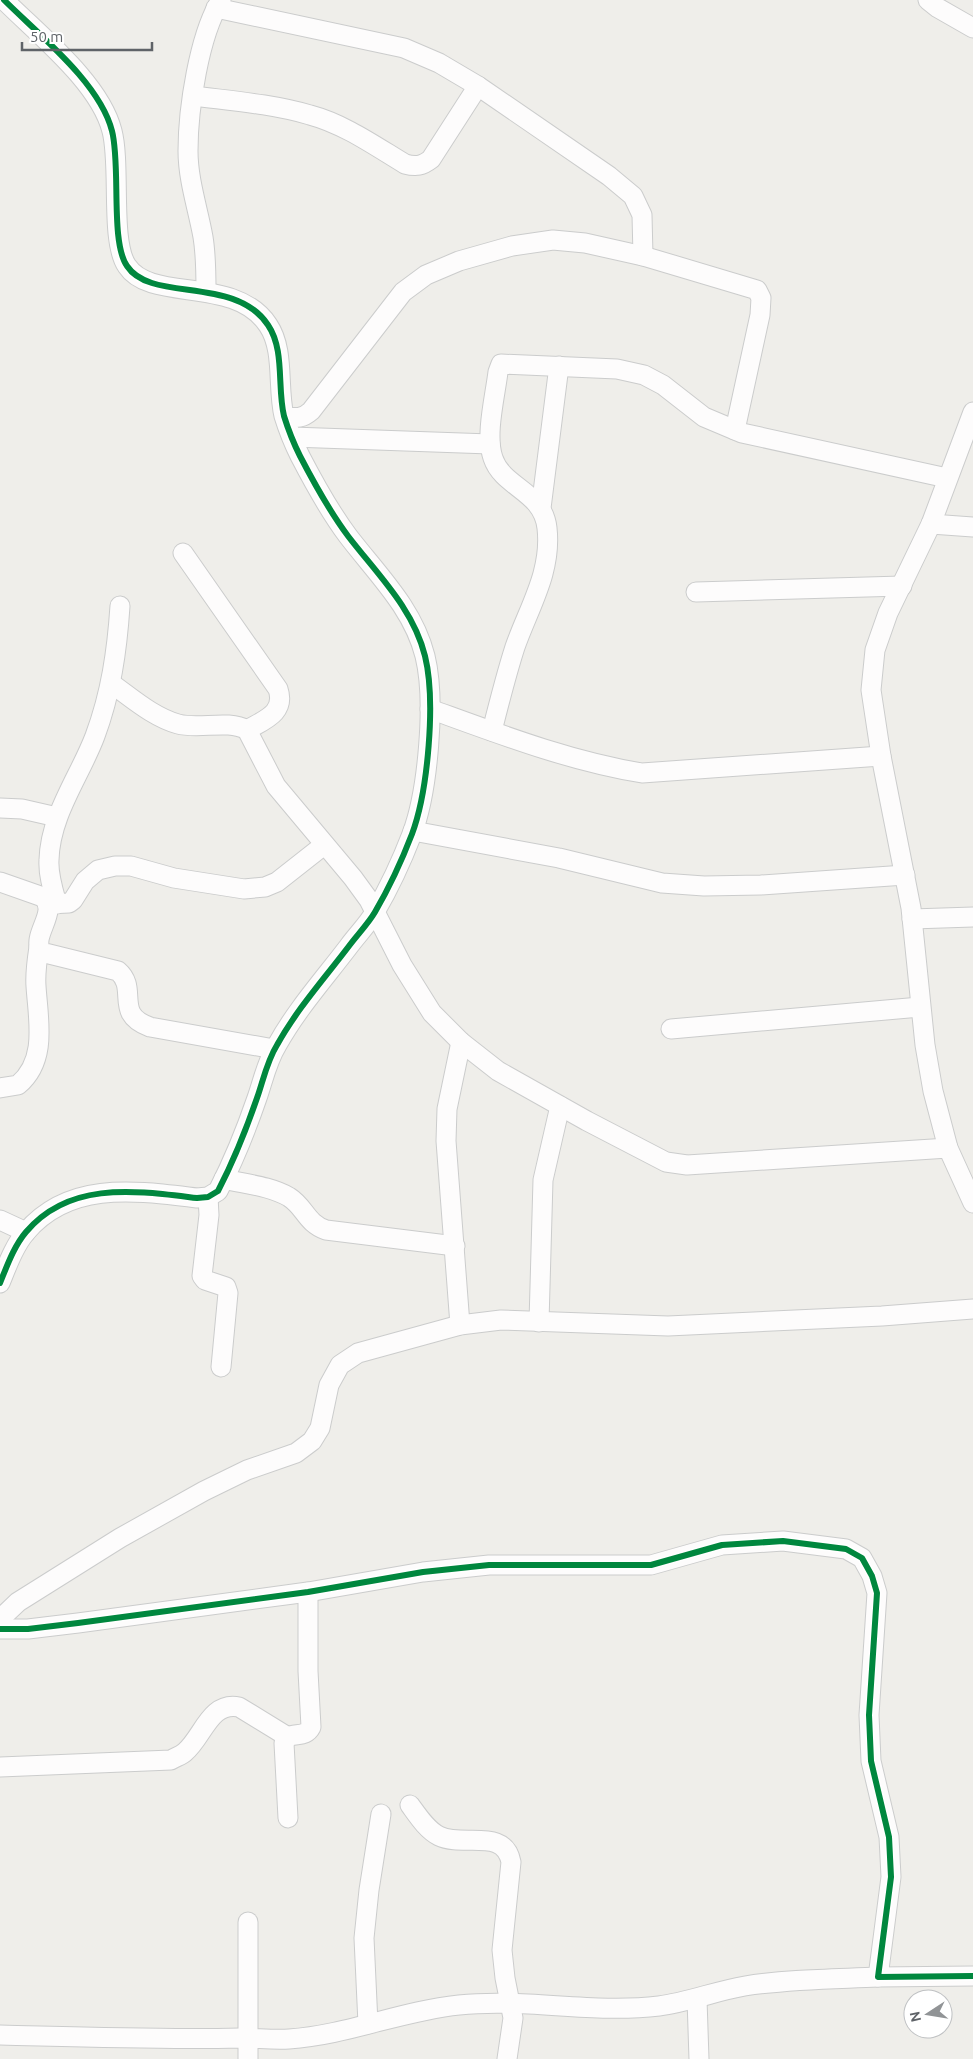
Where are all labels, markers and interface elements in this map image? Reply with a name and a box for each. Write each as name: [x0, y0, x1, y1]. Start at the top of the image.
scale bar: [22, 20, 152, 52]
text: 50 m: [30, 28, 63, 45]
north arrow: [903, 1989, 953, 2039]
text: N: [906, 2010, 924, 2023]

